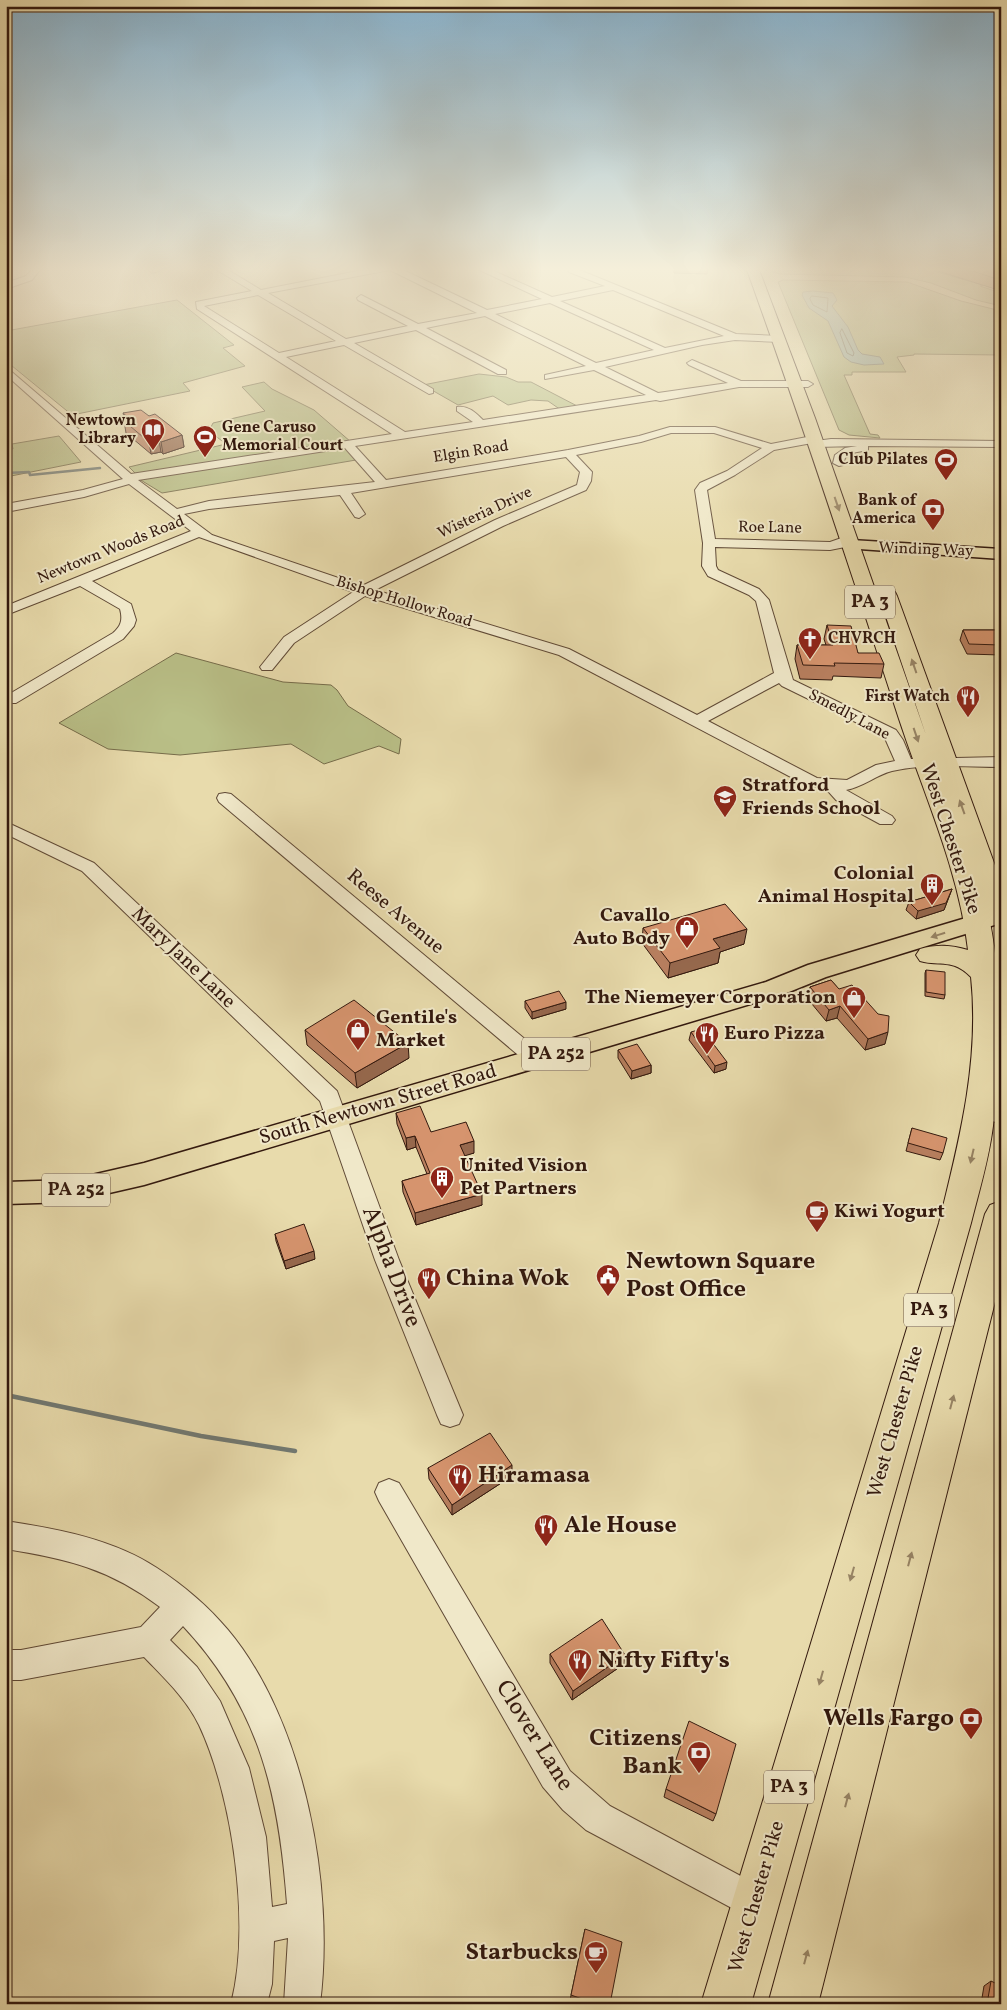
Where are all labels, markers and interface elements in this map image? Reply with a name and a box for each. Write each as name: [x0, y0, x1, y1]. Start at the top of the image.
place label: Newtown Library: [66, 410, 136, 450]
library icon: Newtown Library: [140, 417, 166, 451]
place label: Gene Caruso Memorial Court: [222, 417, 343, 457]
sports icon: Gene Caruso Memorial Court: [192, 424, 218, 458]
street label: Elgin Road: [432, 435, 510, 469]
sports icon: Club Pilates: [933, 447, 959, 481]
place label: Club Pilates: [838, 449, 928, 471]
street label: Wisteria Drive: [434, 481, 536, 545]
place label: Bank of America: [852, 490, 918, 530]
one-way arrow: [834, 497, 842, 512]
bank icon: Bank of America: [920, 497, 946, 531]
street label: Newtown Woods Road: [34, 510, 188, 590]
street label: Roe Lane: [738, 516, 802, 540]
street label: Winding Way: [878, 537, 974, 563]
street label: Bishop Hollow Road: [333, 571, 475, 633]
road number: PA 3: [845, 586, 895, 618]
church icon: CHVRCH: [797, 626, 823, 660]
place label: CHVRCH: [828, 628, 896, 650]
one-way arrow: [909, 658, 917, 673]
street label: Smedly Lane: [804, 684, 894, 746]
restaurant icon: First Watch: [955, 684, 981, 718]
place label: First Watch: [865, 686, 950, 708]
one-way arrow: [913, 728, 920, 743]
street label: West Chester Pike: [912, 760, 988, 918]
place label: Stratford Friends School: [742, 772, 880, 823]
school or university icon: Stratford Friends School: [712, 784, 738, 818]
one-way arrow: [958, 800, 966, 815]
place label: Colonial Animal Hospital: [758, 860, 914, 911]
street label: Reese Avenue: [340, 863, 450, 961]
building icon: Colonial Animal Hospital: [919, 872, 945, 906]
street label: Mary Jane Lane: [124, 901, 242, 1015]
place label: Cavallo Auto Body: [573, 902, 670, 953]
shop icon: Cavallo Auto Body: [674, 915, 700, 949]
one-way arrow: [930, 932, 945, 940]
place label: The Niemeyer Corporation: [585, 984, 836, 1012]
shop icon: The Niemeyer Corporation: [841, 985, 867, 1019]
place label: Gentile's Market: [376, 1004, 457, 1055]
shop icon: Gentile's Market: [345, 1017, 371, 1051]
place label: Euro Pizza: [724, 1020, 825, 1048]
restaurant icon: Euro Pizza: [694, 1021, 720, 1055]
road number: PA 252: [522, 1038, 590, 1070]
street label: South Newtown Street Road: [256, 1058, 500, 1152]
one-way arrow: [968, 1148, 976, 1163]
place label: United Vision Pet Partners: [460, 1152, 588, 1203]
building icon: United Vision Pet Partners: [429, 1165, 455, 1199]
road number: PA 252: [42, 1174, 110, 1206]
place label: Kiwi Yogurt: [834, 1198, 945, 1226]
cafe icon: Kiwi Yogurt: [804, 1199, 830, 1233]
street label: Alpha Drive: [352, 1202, 430, 1332]
place label: Newtown Square Post Office: [626, 1245, 815, 1307]
place label: China Wok: [446, 1262, 569, 1296]
public building icon: Newtown Square Post Office: [595, 1263, 621, 1297]
restaurant icon: China Wok: [416, 1266, 442, 1300]
road number: PA 3: [904, 1294, 954, 1326]
street label: West Chester Pike: [861, 1343, 931, 1501]
one-way arrow: [948, 1394, 956, 1409]
place label: Hiramasa: [478, 1459, 590, 1493]
restaurant icon: Hiramasa: [447, 1463, 473, 1497]
place label: Ale House: [564, 1509, 677, 1543]
restaurant icon: Ale House: [533, 1513, 559, 1547]
one-way arrow: [907, 1552, 915, 1567]
one-way arrow: [847, 1567, 855, 1582]
place label: Nifty Fifty's: [598, 1644, 730, 1678]
restaurant icon: Nifty Fifty's: [567, 1648, 593, 1682]
one-way arrow: [817, 1670, 825, 1685]
street label: Clover Lane: [486, 1674, 582, 1798]
place label: Wells Fargo: [823, 1702, 954, 1736]
bank icon: Wells Fargo: [958, 1706, 984, 1740]
place label: Citizens Bank: [589, 1722, 682, 1784]
bank icon: Citizens Bank: [686, 1740, 712, 1774]
road number: PA 3: [764, 1770, 814, 1804]
one-way arrow: [843, 1793, 851, 1808]
street label: West Chester Pike: [722, 1818, 792, 1976]
place label: Starbucks: [466, 1936, 578, 1970]
cafe icon: Starbucks: [583, 1940, 609, 1974]
one-way arrow: [802, 1949, 810, 1964]

